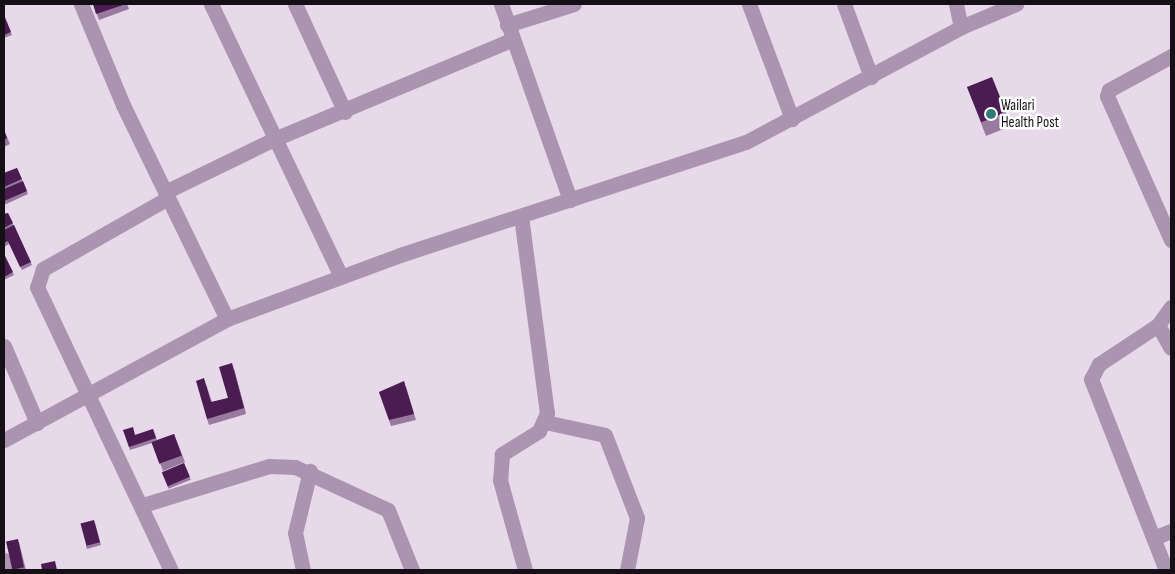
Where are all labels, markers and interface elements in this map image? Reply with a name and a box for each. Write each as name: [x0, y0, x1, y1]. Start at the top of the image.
place label: Wailari Health Post: [1001, 96, 1059, 131]
marker: Wailari Health Post: [985, 108, 997, 120]

